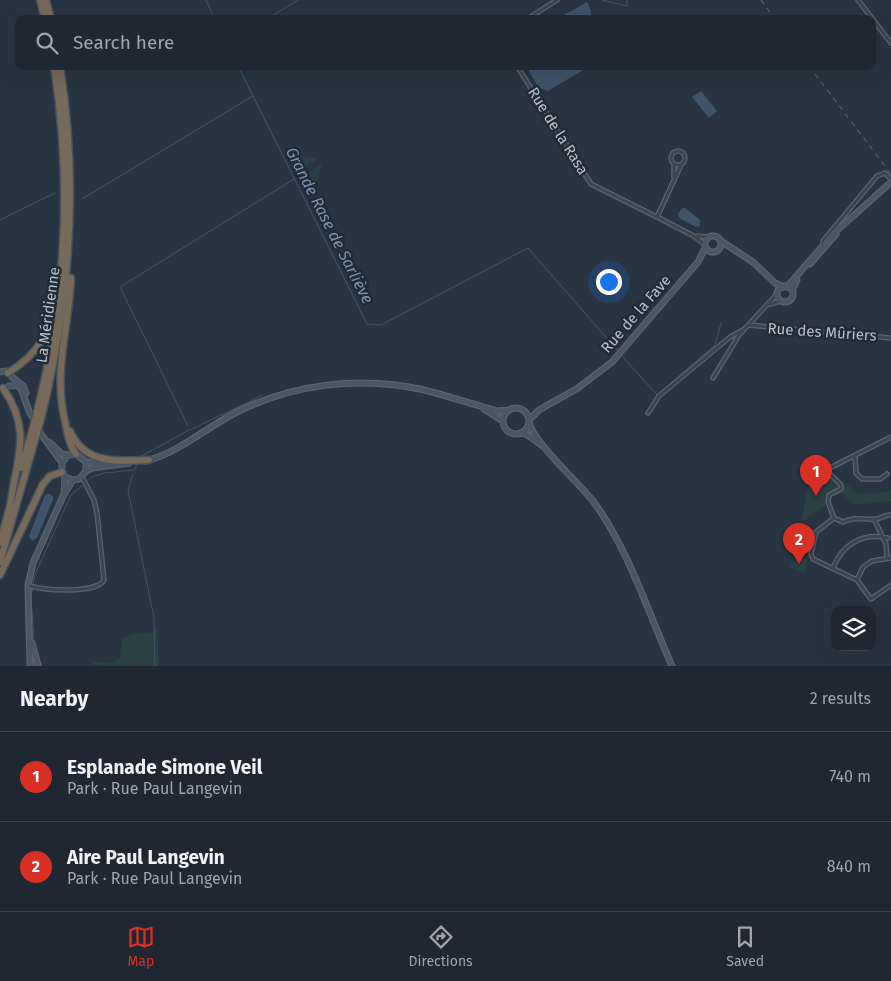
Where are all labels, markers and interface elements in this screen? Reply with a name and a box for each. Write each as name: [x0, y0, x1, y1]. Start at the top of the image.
search box: [15, 15, 876, 70]
icon: search: [33, 29, 61, 57]
text: Search here: [73, 31, 174, 54]
street label: Rue de la Rasa: [524, 84, 592, 178]
water label: Grande Rase de Sarliève: [282, 144, 377, 307]
street label: La Méridienne: [32, 266, 64, 364]
your location: [596, 269, 622, 295]
street label: Rue de la Fave: [597, 271, 675, 357]
street label: Rue des Mûriers: [767, 319, 877, 345]
pin: 1: [800, 455, 832, 496]
pin: 2: [783, 523, 815, 564]
map controls: [831, 606, 876, 651]
button: layers: [831, 606, 876, 651]
text: Nearby: [20, 686, 88, 712]
text: 2 results: [810, 689, 871, 708]
text: Esplanade Simone Veil: [67, 756, 262, 779]
text: 1: [32, 767, 40, 786]
text: 740 m: [829, 767, 871, 786]
text: Park · Rue Paul Langevin: [67, 779, 243, 798]
text: Aire Paul Langevin: [67, 846, 225, 869]
text: 2: [32, 857, 40, 876]
text: 840 m: [827, 857, 871, 876]
text: Park · Rue Paul Langevin: [67, 869, 243, 888]
tab: Map: [127, 923, 155, 970]
tab: Directions: [408, 923, 473, 970]
tab: Saved: [726, 923, 764, 970]

